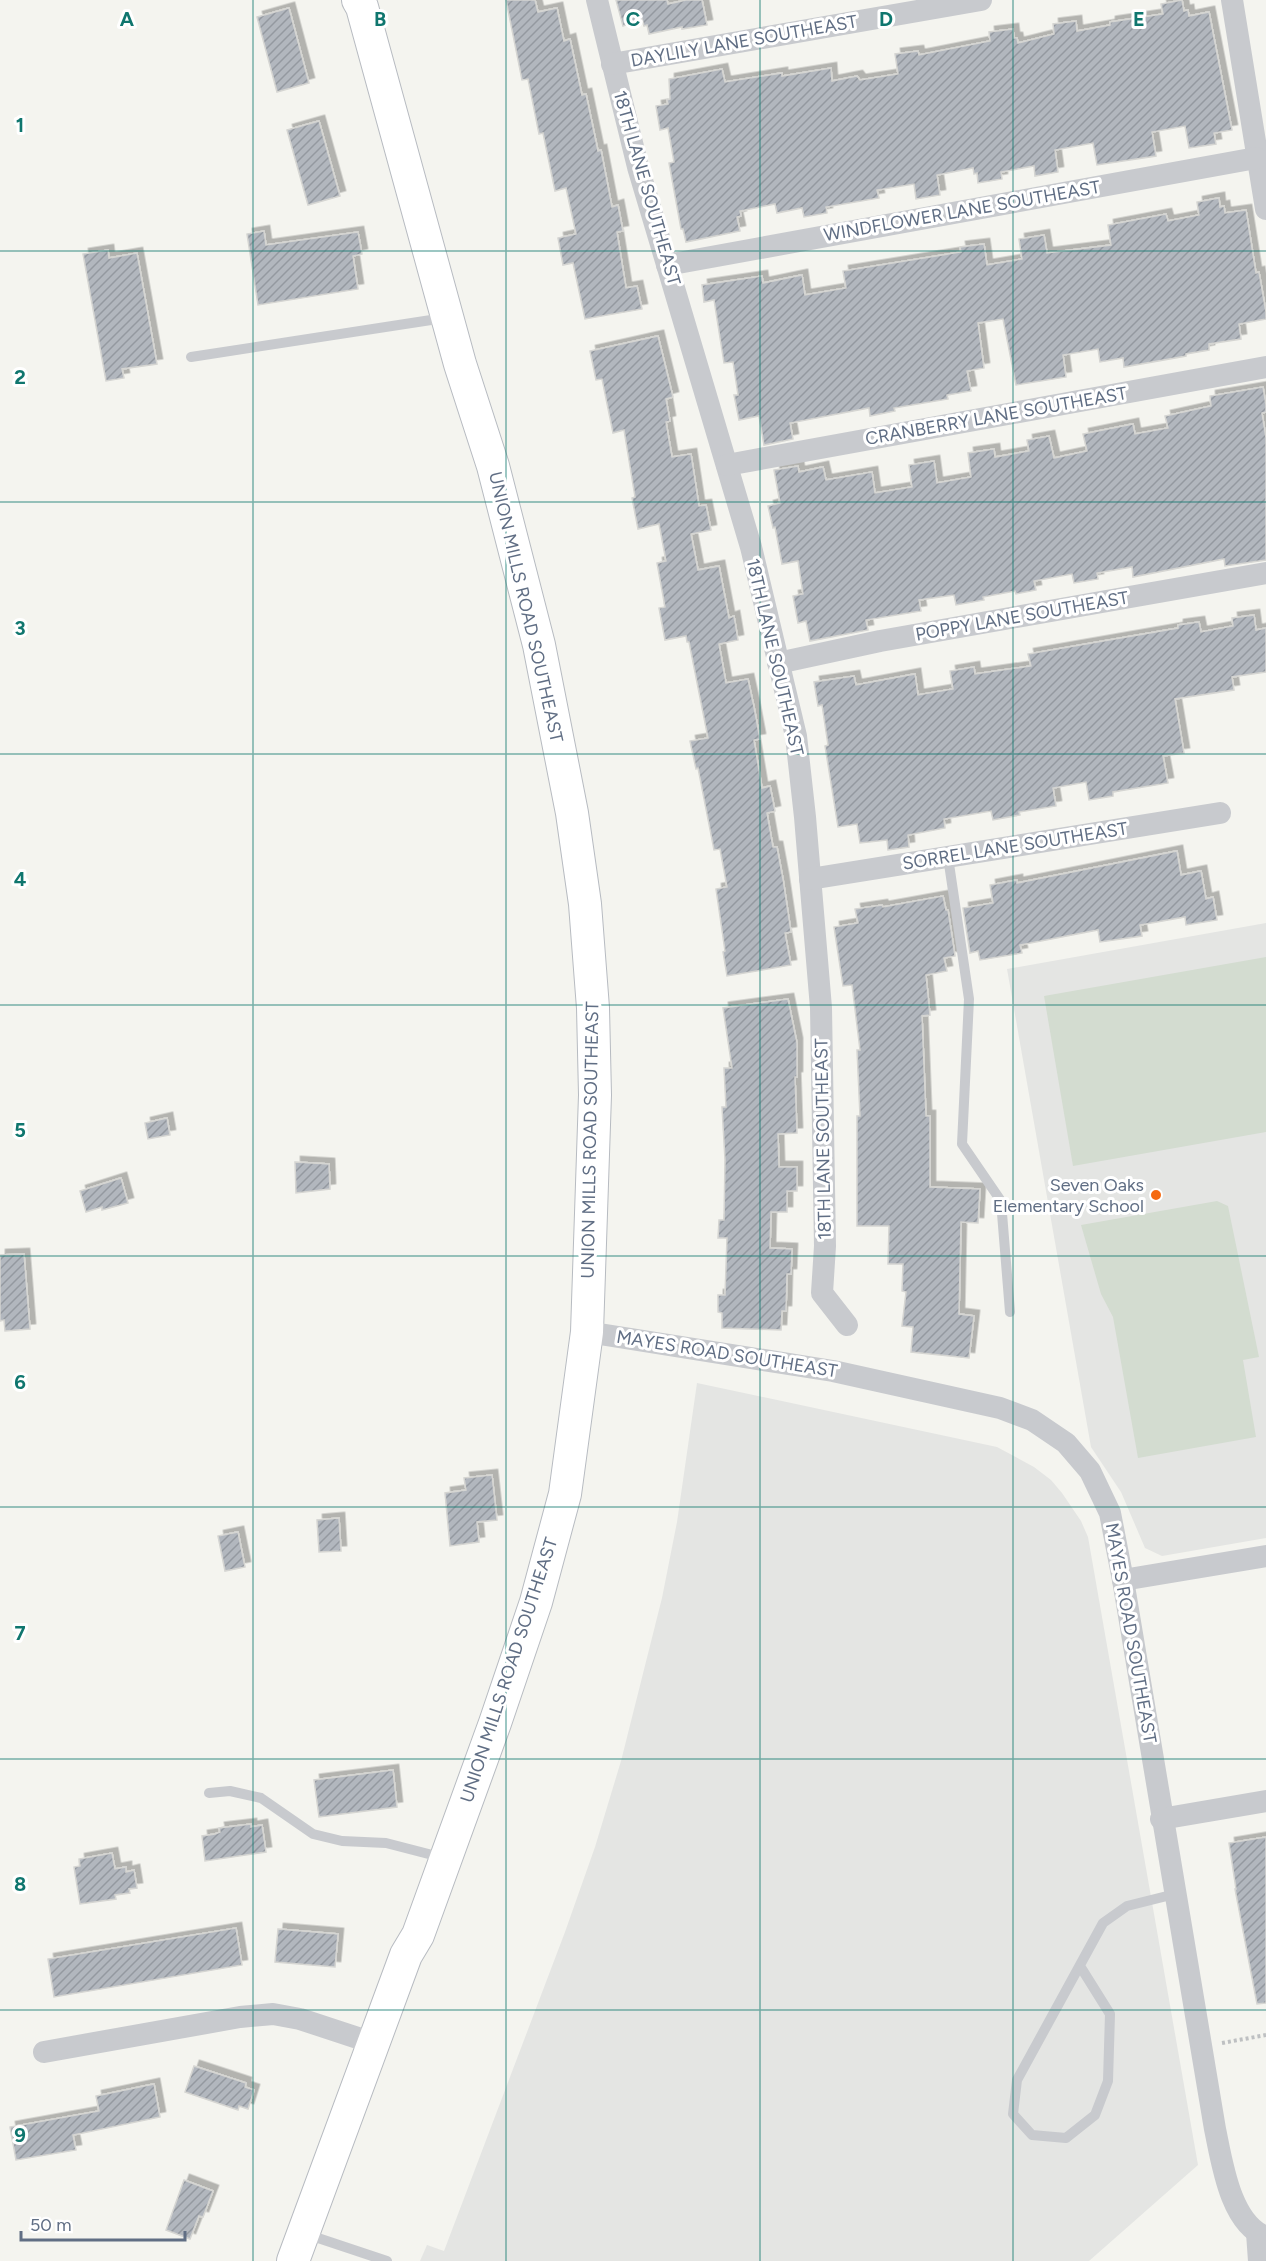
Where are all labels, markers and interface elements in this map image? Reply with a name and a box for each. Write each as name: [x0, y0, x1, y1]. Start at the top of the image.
text: A: [120, 7, 135, 31]
text: B: [374, 7, 386, 31]
text: C: [626, 7, 640, 31]
text: D: [879, 7, 893, 31]
text: E: [1133, 7, 1145, 31]
street label: DAYLILY LANE SOUTHEAST: [629, 10, 859, 72]
street label: 18TH LANE SOUTHEAST: [609, 88, 685, 288]
text: 1: [16, 113, 24, 137]
street label: WINDFLOWER LANE SOUTHEAST: [822, 176, 1102, 246]
text: 2: [14, 365, 26, 389]
street label: CRANBERRY LANE SOUTHEAST: [863, 382, 1129, 450]
street label: UNION MILLS ROAD SOUTHEAST: [484, 469, 568, 745]
street label: 18TH LANE SOUTHEAST: [742, 556, 808, 758]
street label: POPPY LANE SOUTHEAST: [914, 586, 1130, 646]
text: 3: [14, 616, 26, 640]
street label: SORREL LANE SOUTHEAST: [901, 817, 1129, 875]
text: 4: [14, 867, 27, 891]
street label: UNION MILLS ROAD SOUTHEAST: [577, 1001, 603, 1279]
street label: 18TH LANE SOUTHEAST: [810, 1038, 836, 1240]
text: 5: [14, 1118, 26, 1142]
place label: Seven Oaks Elementary School: [993, 1174, 1144, 1217]
marker: Seven Oaks Elementary School: [1149, 1188, 1163, 1202]
street label: MAYES ROAD SOUTHEAST: [615, 1326, 839, 1382]
text: 6: [14, 1370, 26, 1394]
street label: MAYES ROAD SOUTHEAST: [1101, 1521, 1161, 1745]
street label: UNION MILLS ROAD SOUTHEAST: [456, 1535, 562, 1805]
text: 7: [14, 1621, 26, 1645]
text: 8: [14, 1872, 26, 1896]
text: 9: [14, 2123, 26, 2147]
scale bar: [21, 2204, 184, 2242]
text: 50 m: [30, 2214, 72, 2236]

